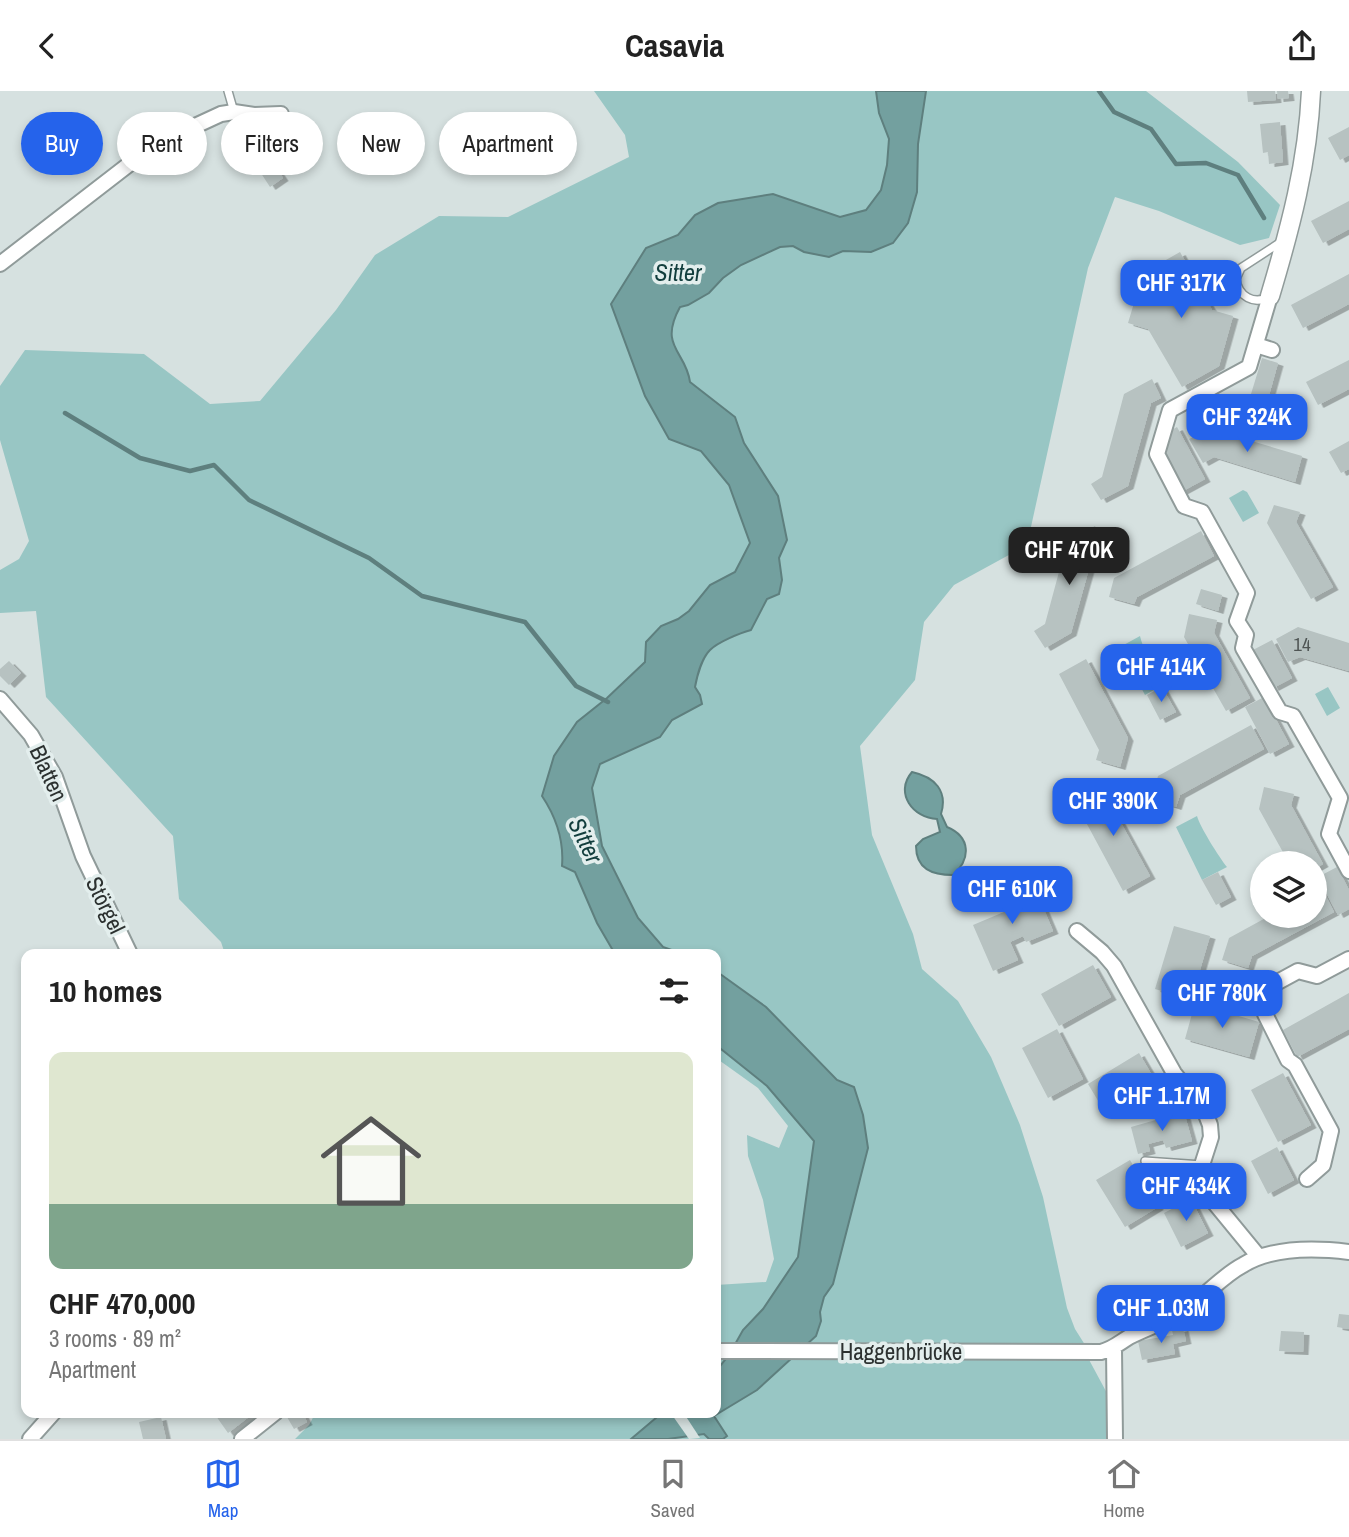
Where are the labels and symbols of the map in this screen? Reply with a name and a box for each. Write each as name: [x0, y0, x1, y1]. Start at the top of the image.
water label: Sitter: [654, 256, 703, 288]
pin: CHF 317K: [1109, 261, 1253, 320]
pin: CHF 324K: [1175, 395, 1319, 454]
pin: CHF 470K: [997, 527, 1141, 587]
house number: 14: [1293, 631, 1311, 657]
pin: CHF 414K: [1089, 645, 1233, 704]
street label: Blatten: [23, 740, 75, 806]
pin: CHF 390K: [1041, 779, 1185, 838]
water label: Sitter: [561, 812, 611, 869]
pin: CHF 610K: [940, 867, 1084, 926]
street label: Störgel: [79, 871, 133, 939]
pin: CHF 780K: [1150, 971, 1294, 1030]
pin: CHF 1.17M: [1082, 1073, 1242, 1133]
pin: CHF 434K: [1114, 1163, 1258, 1223]
pin: CHF 1.03M: [1081, 1285, 1241, 1345]
street label: Haggenbrücke: [840, 1336, 962, 1367]

